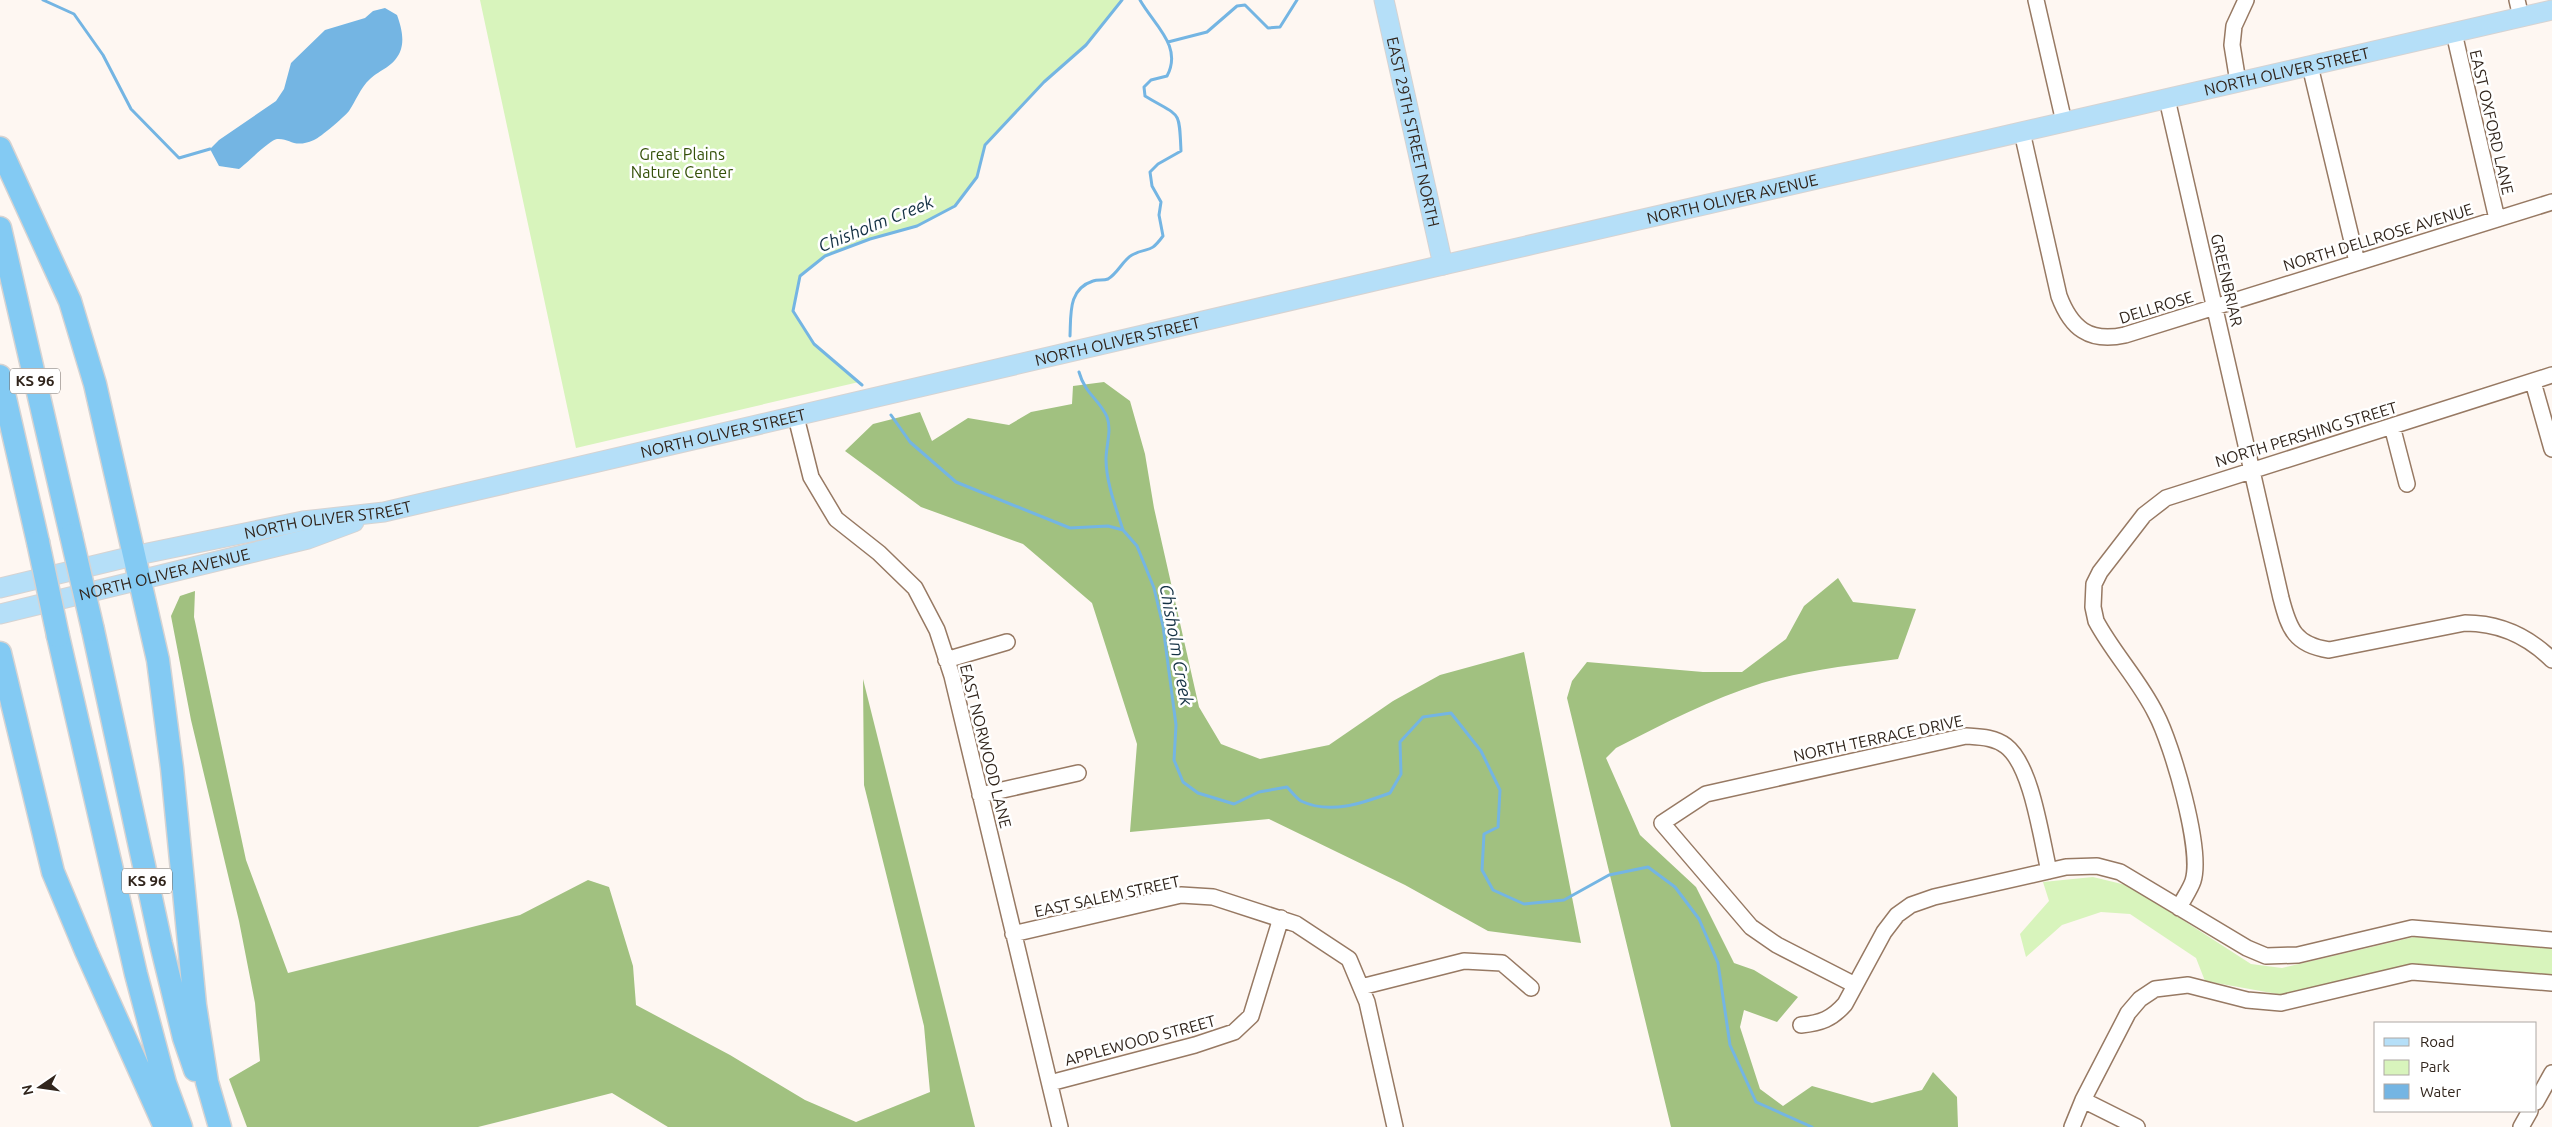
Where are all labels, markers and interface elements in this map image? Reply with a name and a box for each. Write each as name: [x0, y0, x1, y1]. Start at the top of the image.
street label: EAST 29TH STREET NORTH: [1383, 35, 1443, 229]
street label: NORTH OLIVER STREET: [2202, 43, 2371, 99]
street label: EAST OXFORD LANE: [2467, 48, 2517, 196]
park label: Great Plains Nature Center: [631, 145, 733, 181]
street label: NORTH OLIVER AVENUE: [1645, 170, 1820, 227]
water label: Chisholm Creek: [815, 191, 937, 255]
street label: NORTH DELLROSE AVENUE: [2281, 200, 2475, 274]
street label: GREENBRIAR: [2208, 232, 2246, 328]
street label: DELLROSE: [2117, 287, 2195, 327]
street label: NORTH OLIVER STREET: [1033, 313, 1202, 369]
road number: KS 96: [10, 368, 60, 394]
street label: NORTH PERSHING STREET: [2213, 398, 2399, 470]
street label: NORTH OLIVER STREET: [639, 405, 808, 461]
street label: NORTH OLIVER STREET: [242, 497, 413, 542]
street label: NORTH OLIVER AVENUE: [77, 545, 251, 603]
water label: Chisholm Creek: [1156, 583, 1198, 708]
street label: EAST NORWOOD LANE: [957, 662, 1015, 830]
street label: NORTH TERRACE DRIVE: [1792, 711, 1965, 765]
road number: KS 96: [122, 868, 172, 894]
street label: EAST SALEM STREET: [1033, 872, 1182, 920]
street label: APPLEWOOD STREET: [1063, 1011, 1217, 1069]
legend: [2374, 1022, 2537, 1112]
text: Road: [2420, 1033, 2455, 1050]
text: Park: [2420, 1058, 2450, 1075]
north arrow: [15, 1062, 65, 1112]
text: N: [18, 1083, 36, 1097]
text: Water: [2420, 1083, 2461, 1100]

